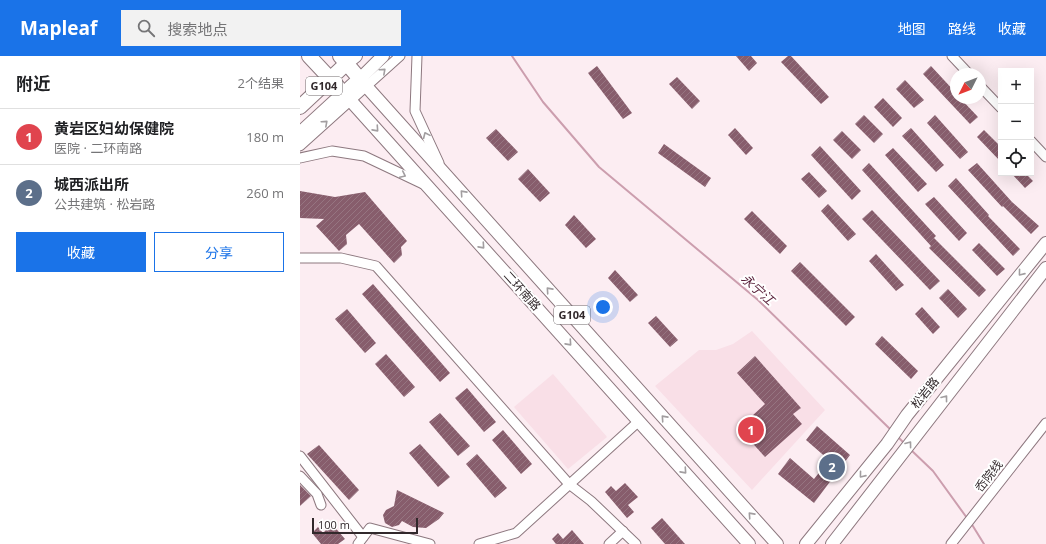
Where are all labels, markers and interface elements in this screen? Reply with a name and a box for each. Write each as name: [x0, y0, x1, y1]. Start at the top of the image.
search box: [121, 10, 401, 46]
text: Mapleaf: [20, 15, 97, 41]
icon: search: [135, 17, 157, 39]
text: 搜索地点: [167, 19, 227, 39]
text: 地图: [898, 19, 926, 38]
text: 路线: [948, 19, 976, 38]
text: 收藏: [998, 19, 1026, 38]
north arrow: [950, 68, 986, 104]
map controls: [998, 68, 1034, 176]
button: +: [998, 68, 1034, 104]
one-way arrow: [379, 69, 386, 76]
text: 附近: [16, 72, 50, 95]
text: 2个结果: [238, 74, 284, 92]
road number: G104: [306, 77, 342, 95]
button: −: [998, 104, 1034, 140]
text: 黄岩区妇幼保健院: [54, 118, 174, 138]
one-way arrow: [320, 120, 328, 128]
one-way arrow: [372, 124, 379, 132]
text: 1: [25, 128, 33, 146]
text: 180 m: [246, 128, 284, 146]
one-way arrow: [423, 131, 431, 139]
text: 医院 · 二环南路: [54, 139, 142, 157]
button: locate: [998, 140, 1034, 176]
one-way arrow: [399, 170, 407, 178]
text: 城西派出所: [54, 174, 129, 194]
text: 2: [25, 184, 33, 202]
text: 260 m: [246, 184, 284, 202]
one-way arrow: [460, 191, 467, 198]
text: 公共建筑 · 松岩路: [54, 195, 155, 213]
button: 收藏: [16, 232, 146, 272]
button: 分享: [154, 232, 284, 272]
one-way arrow: [477, 242, 484, 249]
street label: 二环南路: [500, 267, 545, 314]
one-way arrow: [1019, 268, 1026, 276]
water label: 永宁江: [737, 269, 780, 310]
one-way arrow: [547, 287, 554, 295]
your location: [593, 297, 613, 317]
road number: G104: [554, 306, 590, 324]
one-way arrow: [564, 338, 572, 346]
street label: 松岩路: [907, 373, 943, 412]
one-way arrow: [940, 396, 947, 403]
one-way arrow: [662, 415, 669, 423]
pin: 1: [738, 415, 764, 445]
one-way arrow: [905, 441, 912, 448]
pin: 2: [819, 452, 845, 482]
street label: 岙院线: [971, 456, 1006, 495]
one-way arrow: [679, 466, 687, 474]
one-way arrow: [860, 470, 867, 477]
one-way arrow: [748, 512, 756, 520]
scale bar: [312, 516, 418, 535]
text: 100 m: [318, 517, 350, 532]

